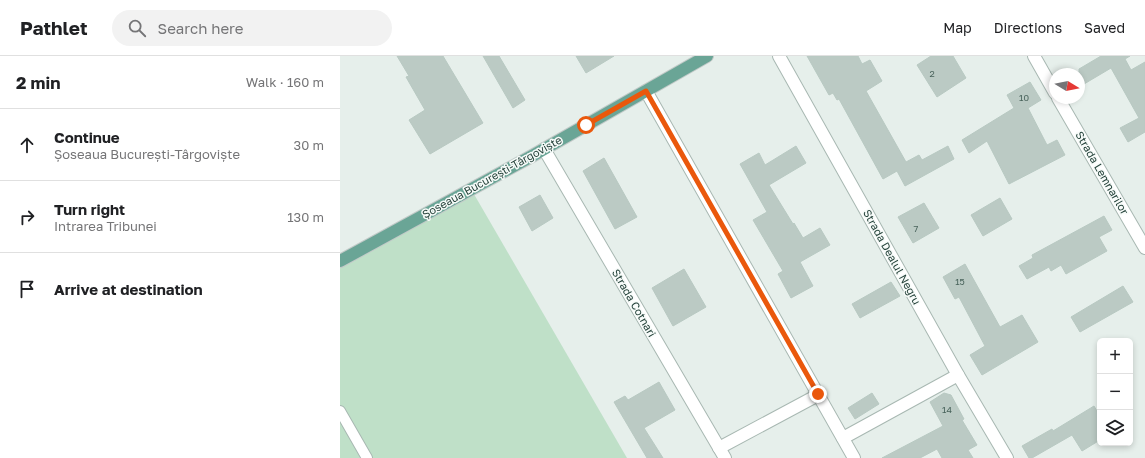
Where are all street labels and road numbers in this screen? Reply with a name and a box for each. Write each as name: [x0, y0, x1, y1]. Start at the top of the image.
street label: Strada Lemnarilor: [1073, 129, 1132, 217]
street label: Șoseaua București-Târgoviște: [420, 133, 564, 221]
street label: Strada Dealul Negru: [861, 207, 924, 307]
street label: Strada Cotnari: [610, 267, 659, 339]

